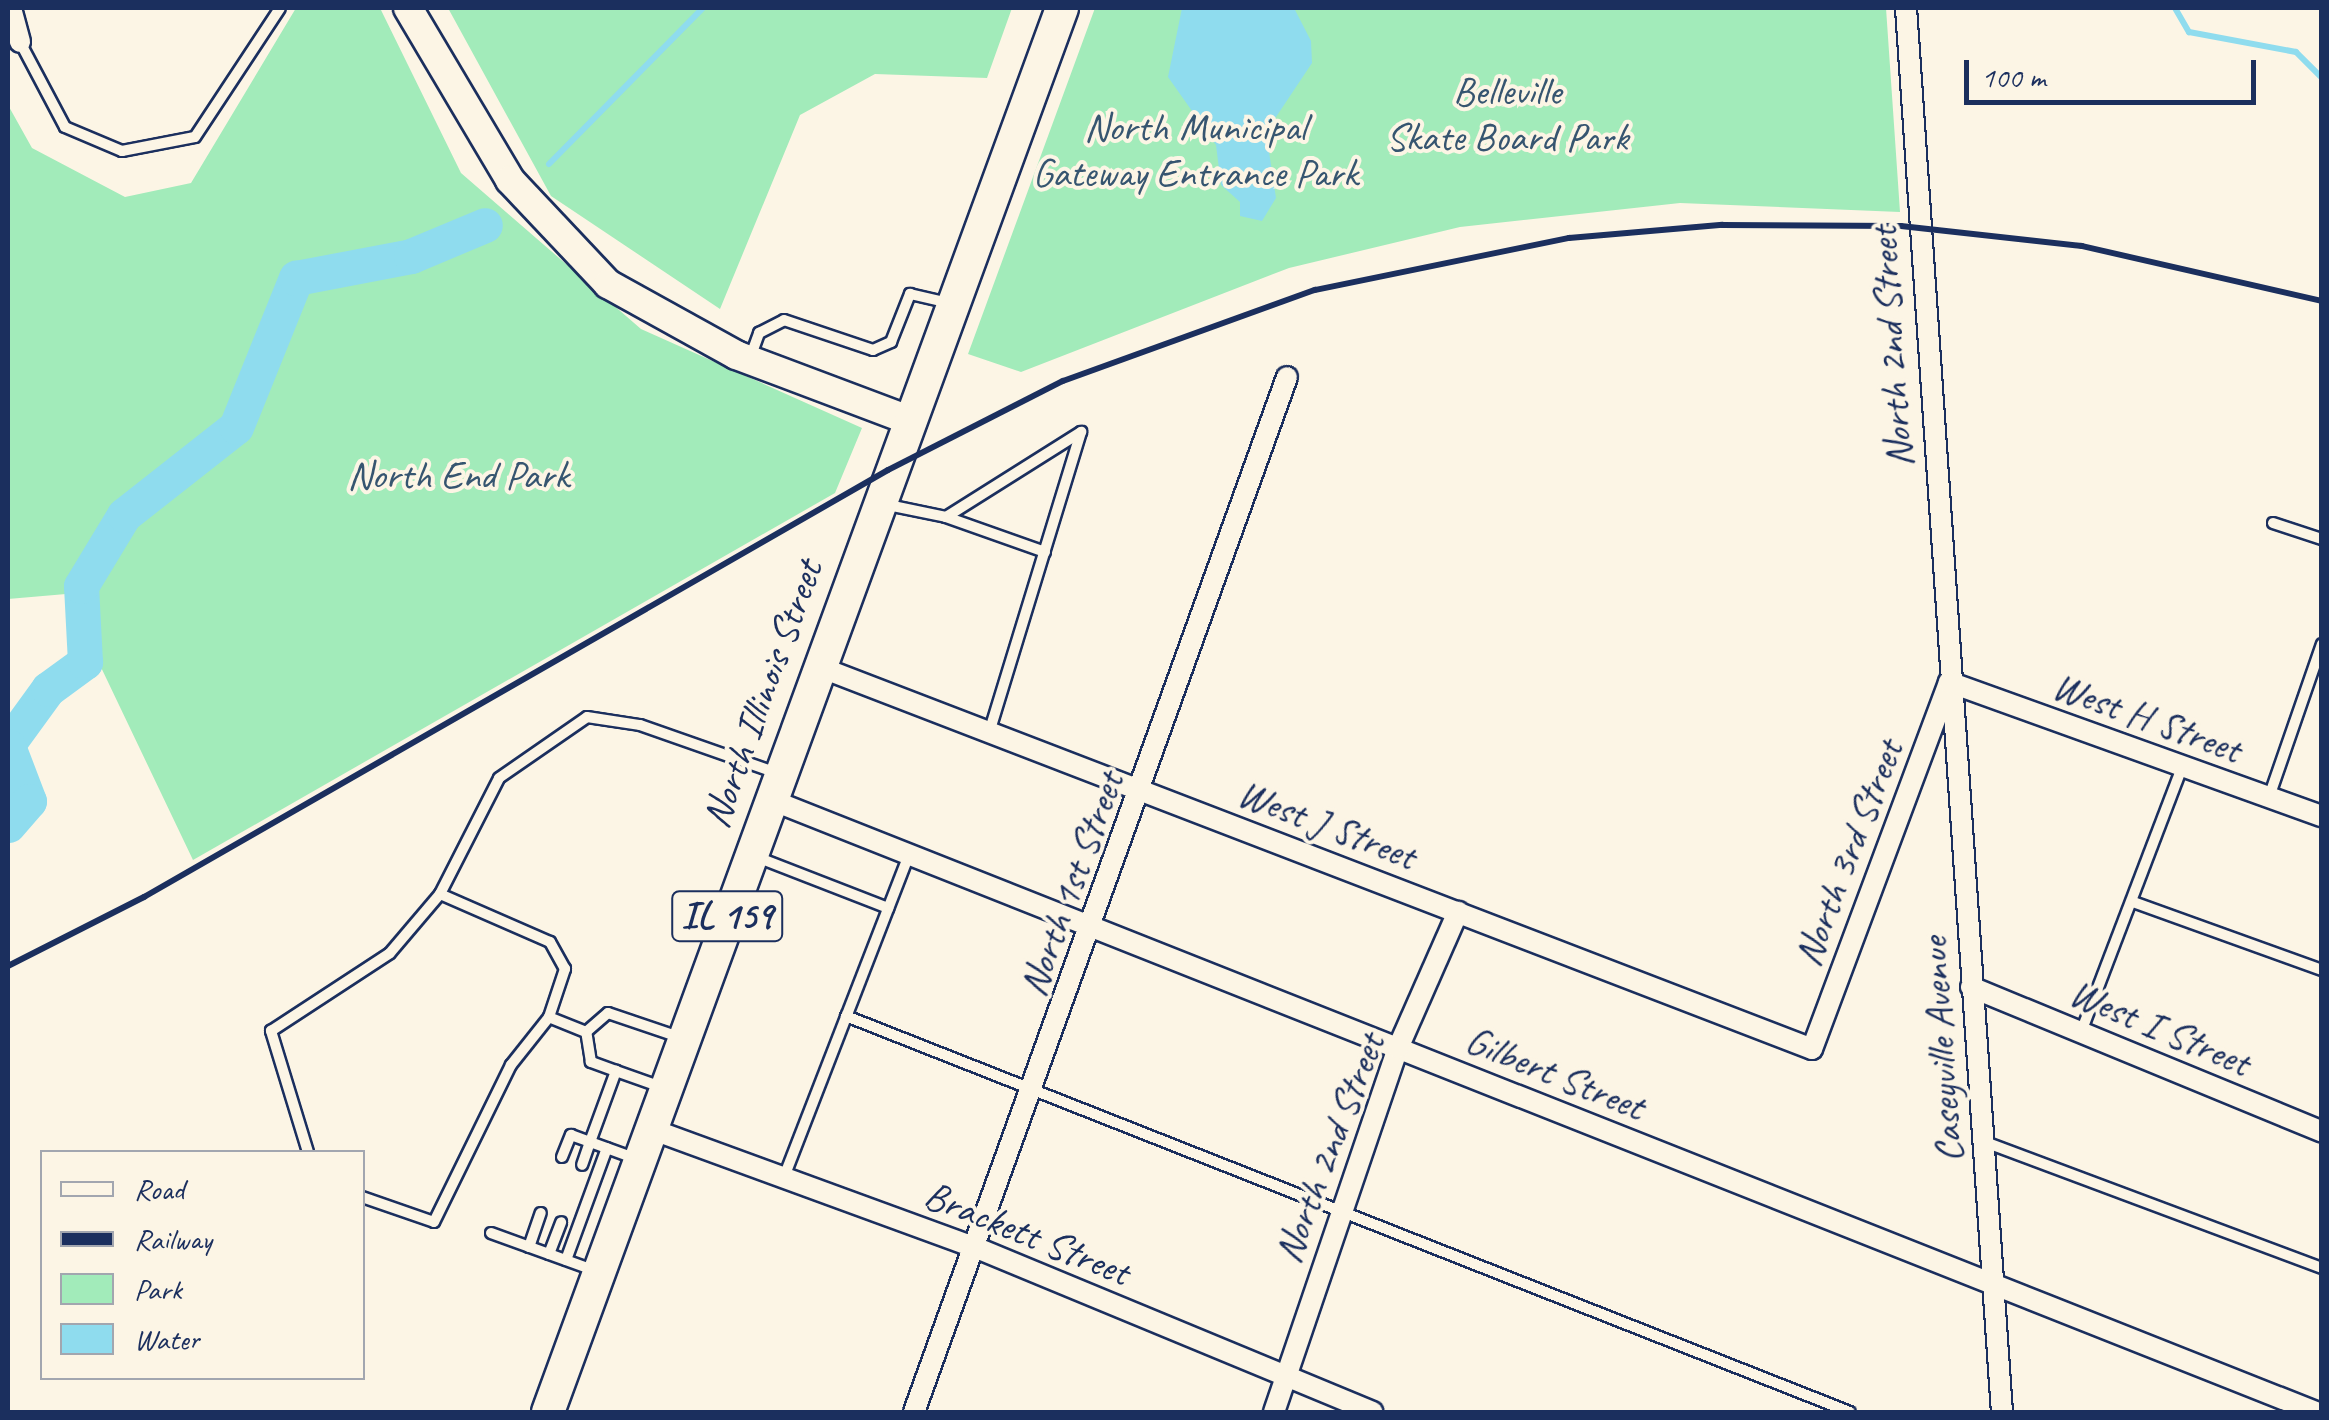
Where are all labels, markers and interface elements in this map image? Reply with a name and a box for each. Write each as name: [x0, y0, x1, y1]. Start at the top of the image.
scale bar: [1969, 40, 2262, 102]
text: 100 m: [1981, 58, 2046, 96]
park label: Belleville Skate Board Park: [1386, 67, 1628, 161]
park label: North Municipal Gateway Entrance Park: [1032, 103, 1358, 197]
street label: North 2nd Street: [1859, 225, 1923, 469]
park label: North End Park: [347, 451, 569, 499]
street label: North Illinois Street: [691, 554, 833, 834]
street label: West H Street: [2046, 661, 2248, 773]
street label: North 3rd Street: [1783, 733, 1913, 973]
street label: North 1st Street: [1008, 765, 1134, 1003]
street label: West J Street: [1231, 768, 1423, 880]
road number: IL 159: [670, 883, 784, 949]
street label: Caseyville Avenue: [1909, 936, 1973, 1164]
street label: West I Street: [2062, 967, 2258, 1087]
street label: Gilbert Street: [1458, 1015, 1652, 1131]
street label: North 2nd Street: [1263, 1026, 1395, 1270]
legend: [40, 1150, 365, 1380]
text: Road: [134, 1170, 184, 1208]
street label: Brackett Street: [917, 1170, 1137, 1296]
text: Railway: [134, 1220, 212, 1258]
text: Park: [134, 1270, 182, 1308]
text: Water: [134, 1320, 199, 1358]

